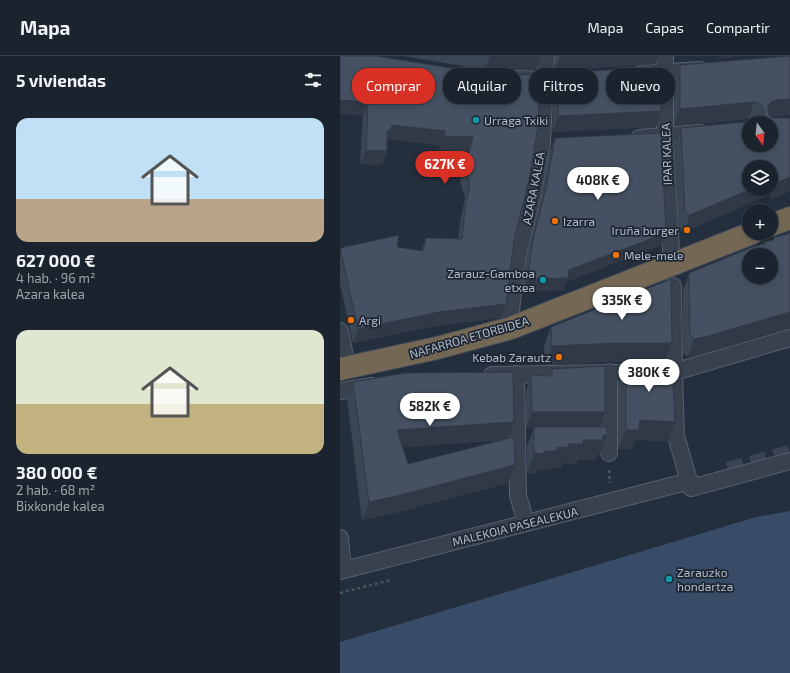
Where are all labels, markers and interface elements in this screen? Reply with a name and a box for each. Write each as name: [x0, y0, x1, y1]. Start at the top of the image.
text: Mapa: [20, 16, 70, 39]
text: Mapa: [588, 19, 623, 36]
text: Capas: [645, 19, 684, 36]
text: Compartir: [706, 19, 770, 36]
chip: Comprar: [352, 68, 435, 104]
chip: Alquilar: [443, 68, 521, 104]
chip: Filtros: [529, 68, 598, 104]
chip: Nuevo: [606, 68, 675, 104]
icon: filters: [302, 69, 324, 91]
text: 5 viviendas: [16, 70, 106, 90]
place label: Urraga Txiki: [484, 113, 548, 127]
marker: Urraga Txiki: [471, 115, 481, 125]
north arrow: [742, 116, 778, 152]
map controls: [742, 116, 778, 284]
street label: IPAR KALEA: [658, 122, 674, 185]
icon: home: [134, 144, 206, 216]
street label: AZARA KALEA: [519, 150, 547, 226]
pin: 627K €: [412, 151, 478, 185]
text: 627K €: [424, 156, 466, 172]
button: layers: [742, 160, 778, 196]
pin: 408K €: [565, 167, 631, 201]
text: 408K €: [576, 172, 620, 188]
button: +: [742, 204, 778, 240]
place label: Izarra: [563, 214, 595, 228]
marker: Izarra: [550, 216, 560, 226]
place label: Iruña burger: [612, 223, 679, 237]
marker: Iruña burger: [682, 225, 692, 235]
place label: Mele-mele: [624, 248, 683, 262]
button: −: [742, 248, 778, 284]
text: 627 000 €: [16, 250, 95, 270]
marker: Mele-mele: [611, 250, 621, 260]
place label: Zarauz-Gamboa etxea: [447, 266, 535, 294]
text: 4 hab. · 96 m²: [16, 270, 95, 286]
marker: Zarauz-Gamboa etxea: [538, 275, 548, 285]
text: Azara kalea: [16, 286, 85, 302]
pin: 335K €: [589, 287, 655, 321]
text: 335K €: [601, 292, 643, 308]
place label: Argi: [359, 313, 381, 327]
street label: NAFARROA ETORBIDEA: [408, 313, 531, 361]
marker: Argi: [346, 315, 356, 325]
place label: Kebab Zarautz: [472, 350, 551, 364]
marker: Kebab Zarautz: [554, 352, 564, 362]
icon: home: [134, 356, 206, 428]
pin: 380K €: [616, 359, 682, 393]
text: 380K €: [628, 364, 670, 380]
pin: 582K €: [397, 393, 463, 427]
text: 582K €: [409, 398, 451, 414]
text: 380 000 €: [16, 462, 97, 482]
text: 2 hab. · 68 m²: [16, 482, 95, 498]
text: Bixkonde kalea: [16, 498, 105, 514]
street label: MALEKOIA PASEALEKUA: [451, 503, 580, 548]
place label: Zarauzko hondartza: [677, 565, 733, 593]
marker: Zarauzko hondartza: [664, 574, 674, 584]

